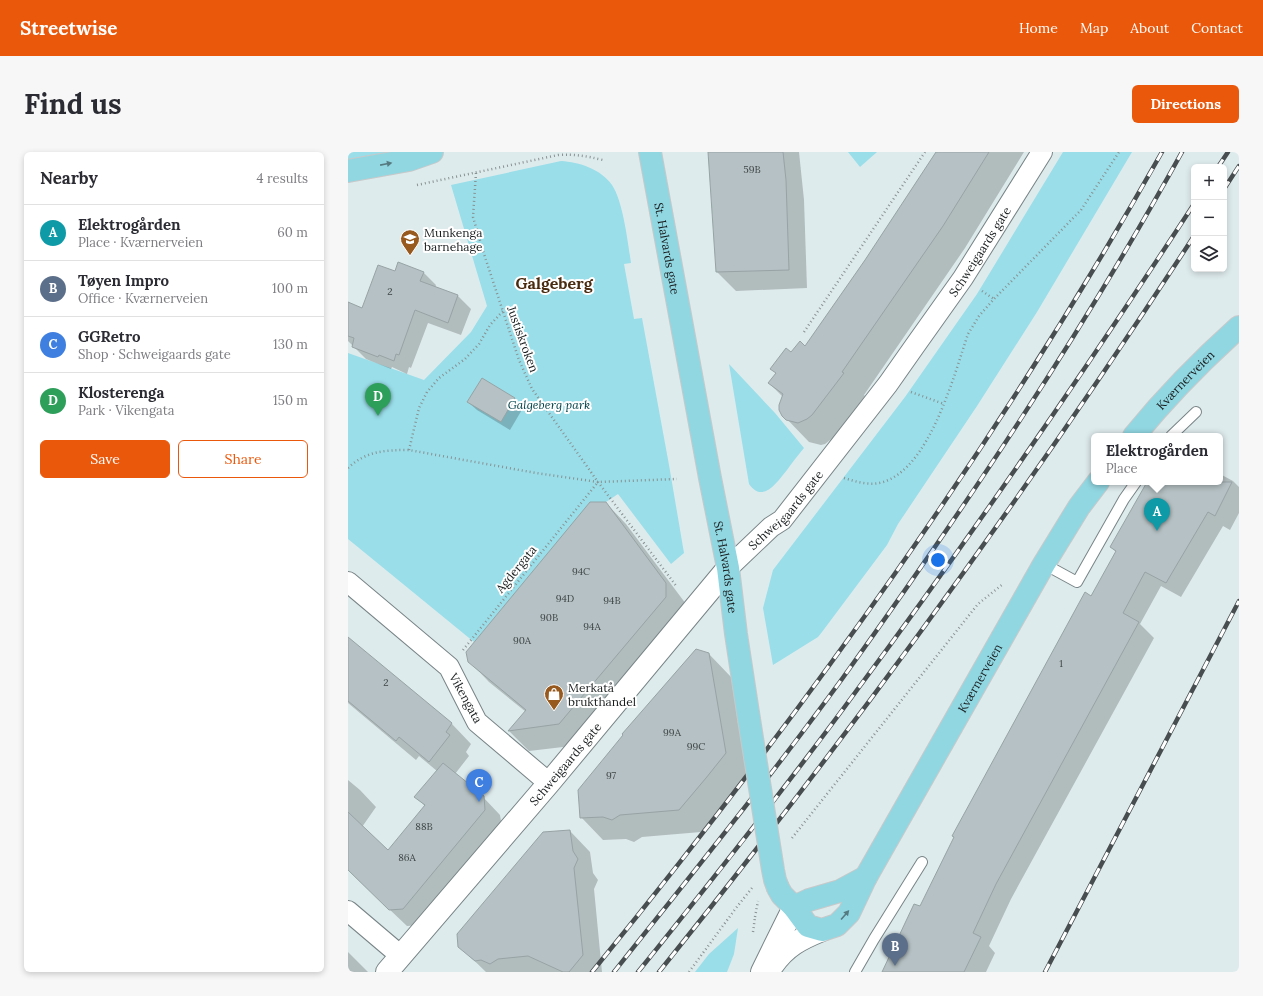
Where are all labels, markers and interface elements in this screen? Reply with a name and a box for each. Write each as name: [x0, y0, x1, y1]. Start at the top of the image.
text: Streetwise: [20, 16, 117, 40]
text: Home: [1019, 19, 1058, 37]
text: Map: [1080, 19, 1108, 37]
text: About: [1130, 19, 1169, 37]
text: Contact: [1191, 19, 1243, 37]
button: Directions: [1132, 85, 1239, 123]
text: Find us: [24, 86, 122, 122]
one-way arrow: [380, 161, 392, 167]
house number: 59B: [743, 163, 761, 176]
map controls: [1191, 164, 1227, 272]
button: +: [1191, 164, 1227, 200]
text: Nearby: [40, 167, 98, 189]
text: 4 results: [257, 170, 308, 187]
button: −: [1191, 200, 1227, 236]
street label: St. Halvards gate: [652, 201, 684, 296]
street label: Schweigaards gate: [945, 203, 1014, 299]
text: Elektrogården: [78, 215, 181, 234]
text: A: [49, 224, 57, 241]
text: 60 m: [277, 224, 308, 241]
place label: Munkenga barnehage: [424, 225, 483, 254]
school or university icon: Munkenga barnehage: [399, 228, 421, 256]
text: Place · Kværnerveien: [78, 234, 203, 251]
button: layers: [1191, 236, 1227, 272]
text: Tøyen Impro: [78, 271, 169, 290]
district label: Galgeberg: [515, 273, 594, 293]
text: B: [49, 280, 57, 297]
text: 100 m: [272, 280, 308, 297]
house number: 2: [387, 285, 393, 298]
text: Office · Kværnerveien: [78, 290, 208, 307]
street label: Justiskroken: [504, 303, 542, 374]
text: GGRetro: [78, 327, 141, 346]
text: C: [49, 336, 57, 353]
text: 130 m: [273, 336, 308, 353]
text: Shop · Schweigaards gate: [78, 346, 231, 363]
street label: Kværnerveien: [1153, 347, 1217, 412]
text: Klosterenga: [78, 383, 164, 402]
pin: D: [365, 383, 391, 416]
text: D: [48, 392, 58, 409]
text: 150 m: [273, 392, 308, 409]
park label: Galgeberg park: [508, 397, 590, 412]
text: Park · Vikengata: [78, 402, 174, 419]
popup: [1091, 433, 1223, 485]
button: Save: [40, 440, 170, 478]
button: Share: [178, 440, 308, 478]
text: Elektrogården: [1106, 441, 1208, 460]
text: Place: [1106, 460, 1138, 477]
street label: Schweigaards gate: [745, 467, 826, 553]
pin: A: [1144, 498, 1170, 531]
street label: St. Halvards gate: [711, 520, 741, 614]
street label: Agdergata: [492, 542, 540, 596]
your location: [928, 550, 948, 570]
house number: 94C: [572, 565, 590, 578]
house number: 94D: [556, 592, 574, 605]
house number: 94B: [603, 594, 621, 607]
house number: 90B: [540, 611, 558, 624]
house number: 94A: [583, 620, 601, 633]
house number: 90A: [513, 634, 532, 647]
street label: Kværnerveien: [954, 641, 1005, 715]
house number: 1: [1059, 657, 1063, 670]
street label: Vikengata: [446, 670, 486, 726]
house number: 2: [383, 676, 389, 689]
place label: Merkatå brukthandel: [568, 680, 636, 709]
shop icon: Merkatå brukthandel: [543, 683, 565, 711]
street label: Schweigaards gate: [526, 719, 604, 808]
house number: 99A: [663, 726, 682, 739]
house number: 99C: [687, 740, 705, 753]
pin: C: [466, 769, 492, 802]
house number: 97: [606, 769, 616, 782]
house number: 88B: [415, 820, 433, 833]
house number: 86A: [398, 851, 417, 864]
one-way arrow: [841, 910, 850, 920]
pin: B: [882, 933, 908, 966]

